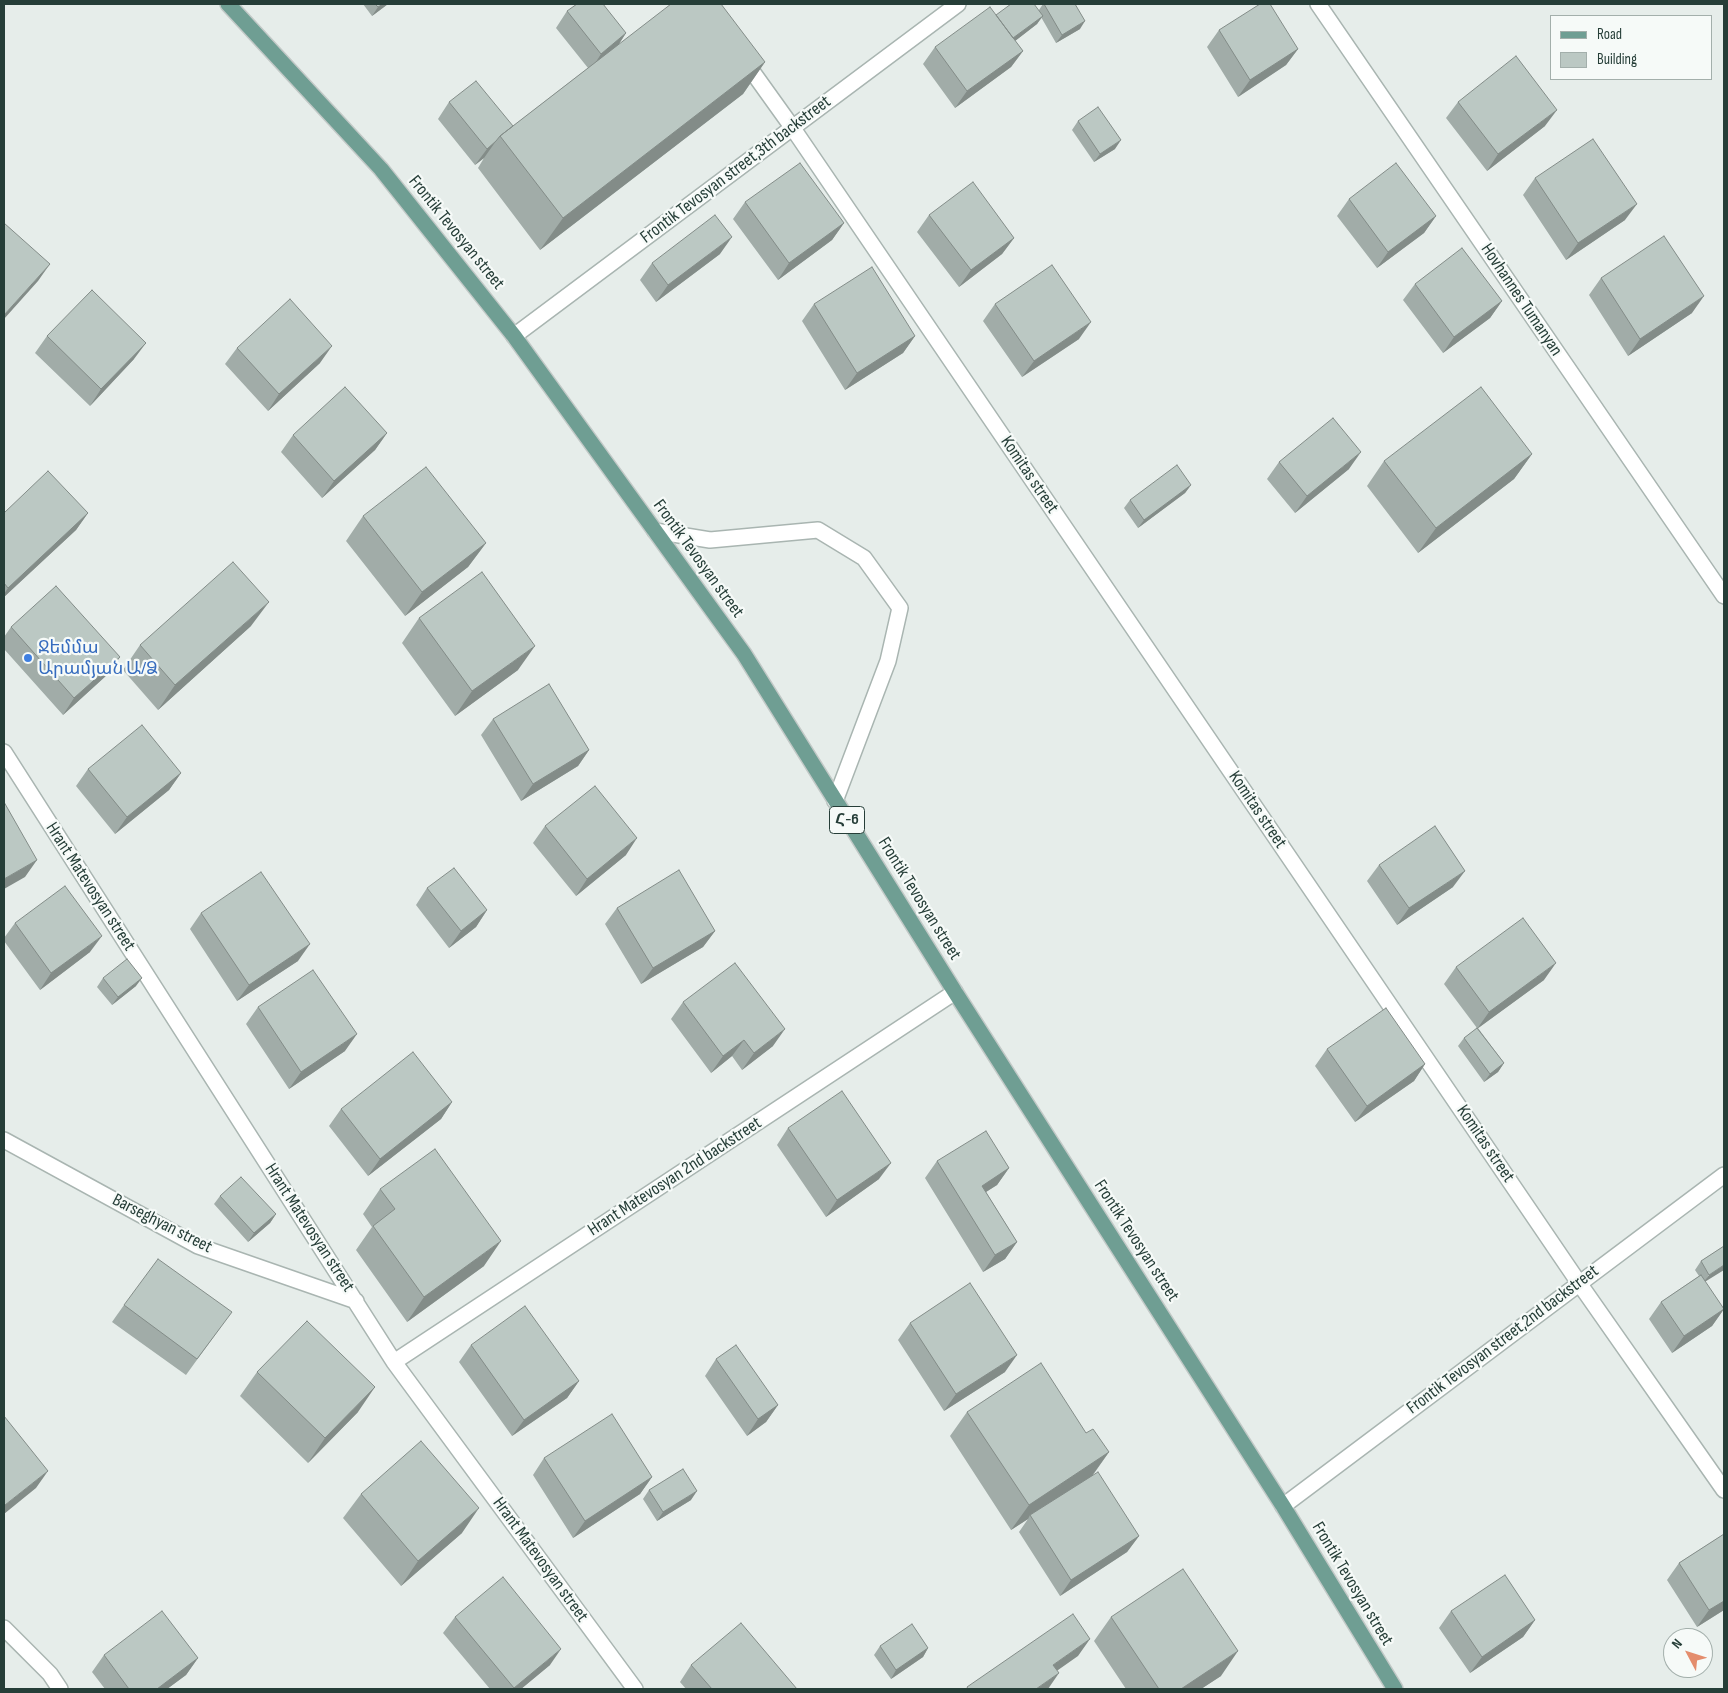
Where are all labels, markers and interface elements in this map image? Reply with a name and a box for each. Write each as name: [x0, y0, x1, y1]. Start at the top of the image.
legend: [1550, 15, 1713, 80]
text: Road: [1597, 25, 1622, 44]
text: Building: [1597, 50, 1637, 69]
street label: Frontik Tevosyan street,3th backstreet: [637, 91, 835, 249]
street label: Frontik Tevosyan street: [403, 172, 509, 294]
street label: Hovhannes Tumanyan: [1475, 240, 1567, 360]
street label: Komitas street: [995, 432, 1063, 518]
street label: Frontik Tevosyan street: [648, 496, 748, 622]
place label: Ջեմմա Արամյան Ա/Ձ: [38, 637, 158, 680]
marker: Ջեմմա Արամյան Ա/Ձ: [22, 652, 34, 664]
street label: Komitas street: [1223, 767, 1291, 853]
road number: Հ-6: [830, 806, 864, 834]
street label: Hrant Matevosyan street: [40, 819, 140, 955]
street label: Frontik Tevosyan street: [873, 834, 965, 964]
street label: Komitas street: [1451, 1101, 1519, 1187]
street label: Hrant Matevosyan 2nd backstreet: [584, 1113, 766, 1241]
street label: Hrant Matevosyan street: [259, 1160, 359, 1296]
street label: Frontik Tevosyan street: [1089, 1176, 1183, 1306]
street label: Barseghyan street: [108, 1190, 216, 1258]
street label: Frontik Tevosyan street,2nd backstreet: [1403, 1261, 1603, 1419]
street label: Hrant Matevosyan street: [488, 1493, 592, 1627]
street label: Frontik Tevosyan street: [1307, 1518, 1397, 1650]
north arrow: [1663, 1628, 1713, 1678]
text: N: [1668, 1635, 1686, 1652]

